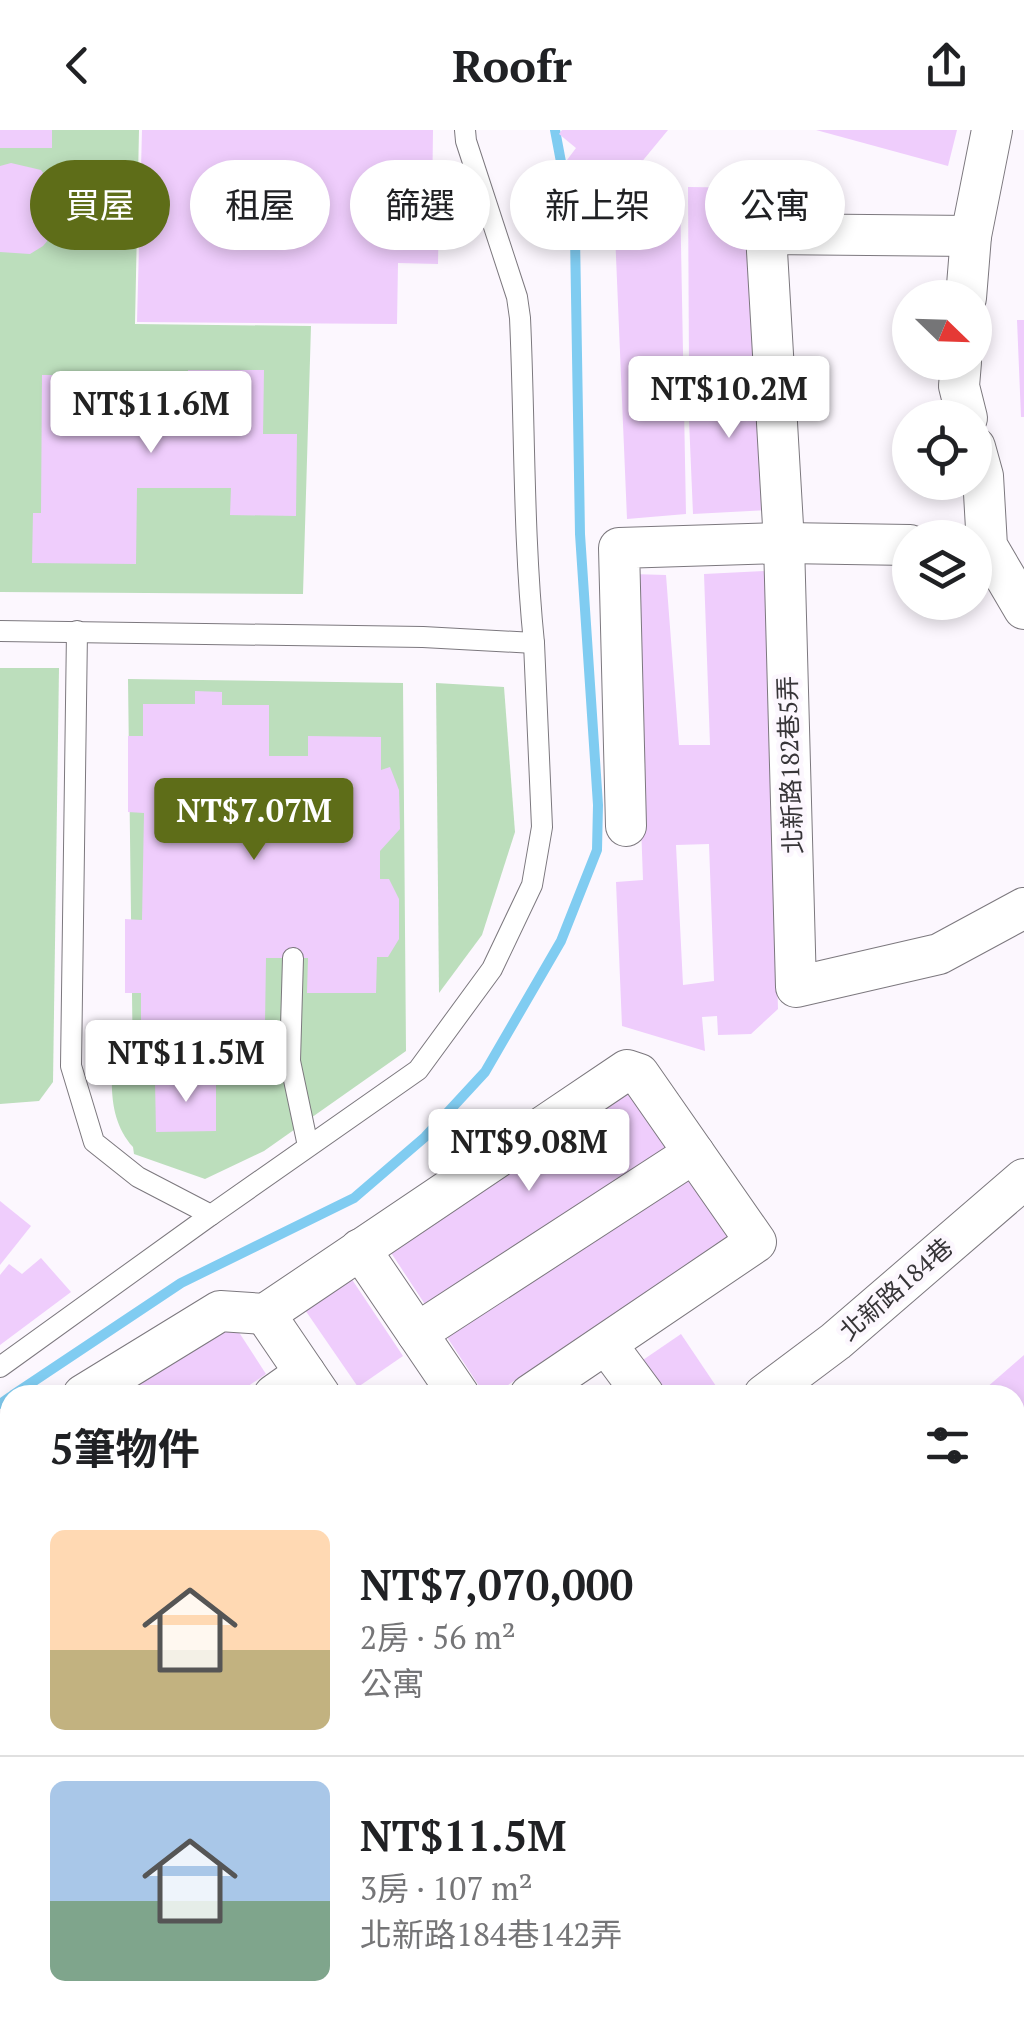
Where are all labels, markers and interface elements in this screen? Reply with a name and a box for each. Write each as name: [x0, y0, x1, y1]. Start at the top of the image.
text: Roofr: [452, 35, 572, 95]
icon: back: [50, 38, 105, 93]
icon: share: [919, 38, 974, 93]
chip: 買屋: [30, 160, 170, 250]
chip: 租屋: [190, 160, 330, 250]
chip: 篩選: [350, 160, 490, 250]
chip: 新上架: [510, 160, 685, 250]
chip: 公寓: [705, 160, 845, 250]
north arrow: [892, 280, 992, 380]
map controls: [892, 280, 992, 620]
pin: NT$10.2M: [626, 356, 832, 441]
text: NT$10.2M: [650, 367, 808, 409]
pin: NT$11.6M: [48, 371, 254, 456]
text: NT$11.6M: [72, 382, 230, 424]
button: locate: [892, 400, 992, 500]
button: layers: [892, 520, 992, 620]
street label: 北新路182巷5弄: [770, 675, 809, 855]
pin: NT$7.07M: [151, 778, 357, 863]
text: NT$7.07M: [176, 789, 332, 831]
pin: NT$11.5M: [83, 1020, 289, 1105]
text: NT$11.5M: [107, 1031, 265, 1073]
pin: NT$9.08M: [426, 1109, 632, 1194]
text: NT$9.08M: [450, 1120, 608, 1162]
street label: 北新路184巷: [832, 1230, 959, 1347]
icon: filters: [920, 1418, 975, 1473]
text: 5筆物件: [50, 1420, 200, 1476]
text: NT$7,070,000: [360, 1556, 633, 1612]
icon: home: [130, 1570, 250, 1690]
text: 2房 · 56 m²: [360, 1616, 516, 1658]
text: 公寓: [360, 1662, 424, 1704]
text: NT$11.5M: [360, 1807, 566, 1863]
icon: home: [130, 1821, 250, 1941]
text: 3房 · 107 m²: [360, 1867, 533, 1909]
text: 北新路184巷142弄: [360, 1913, 622, 1955]

